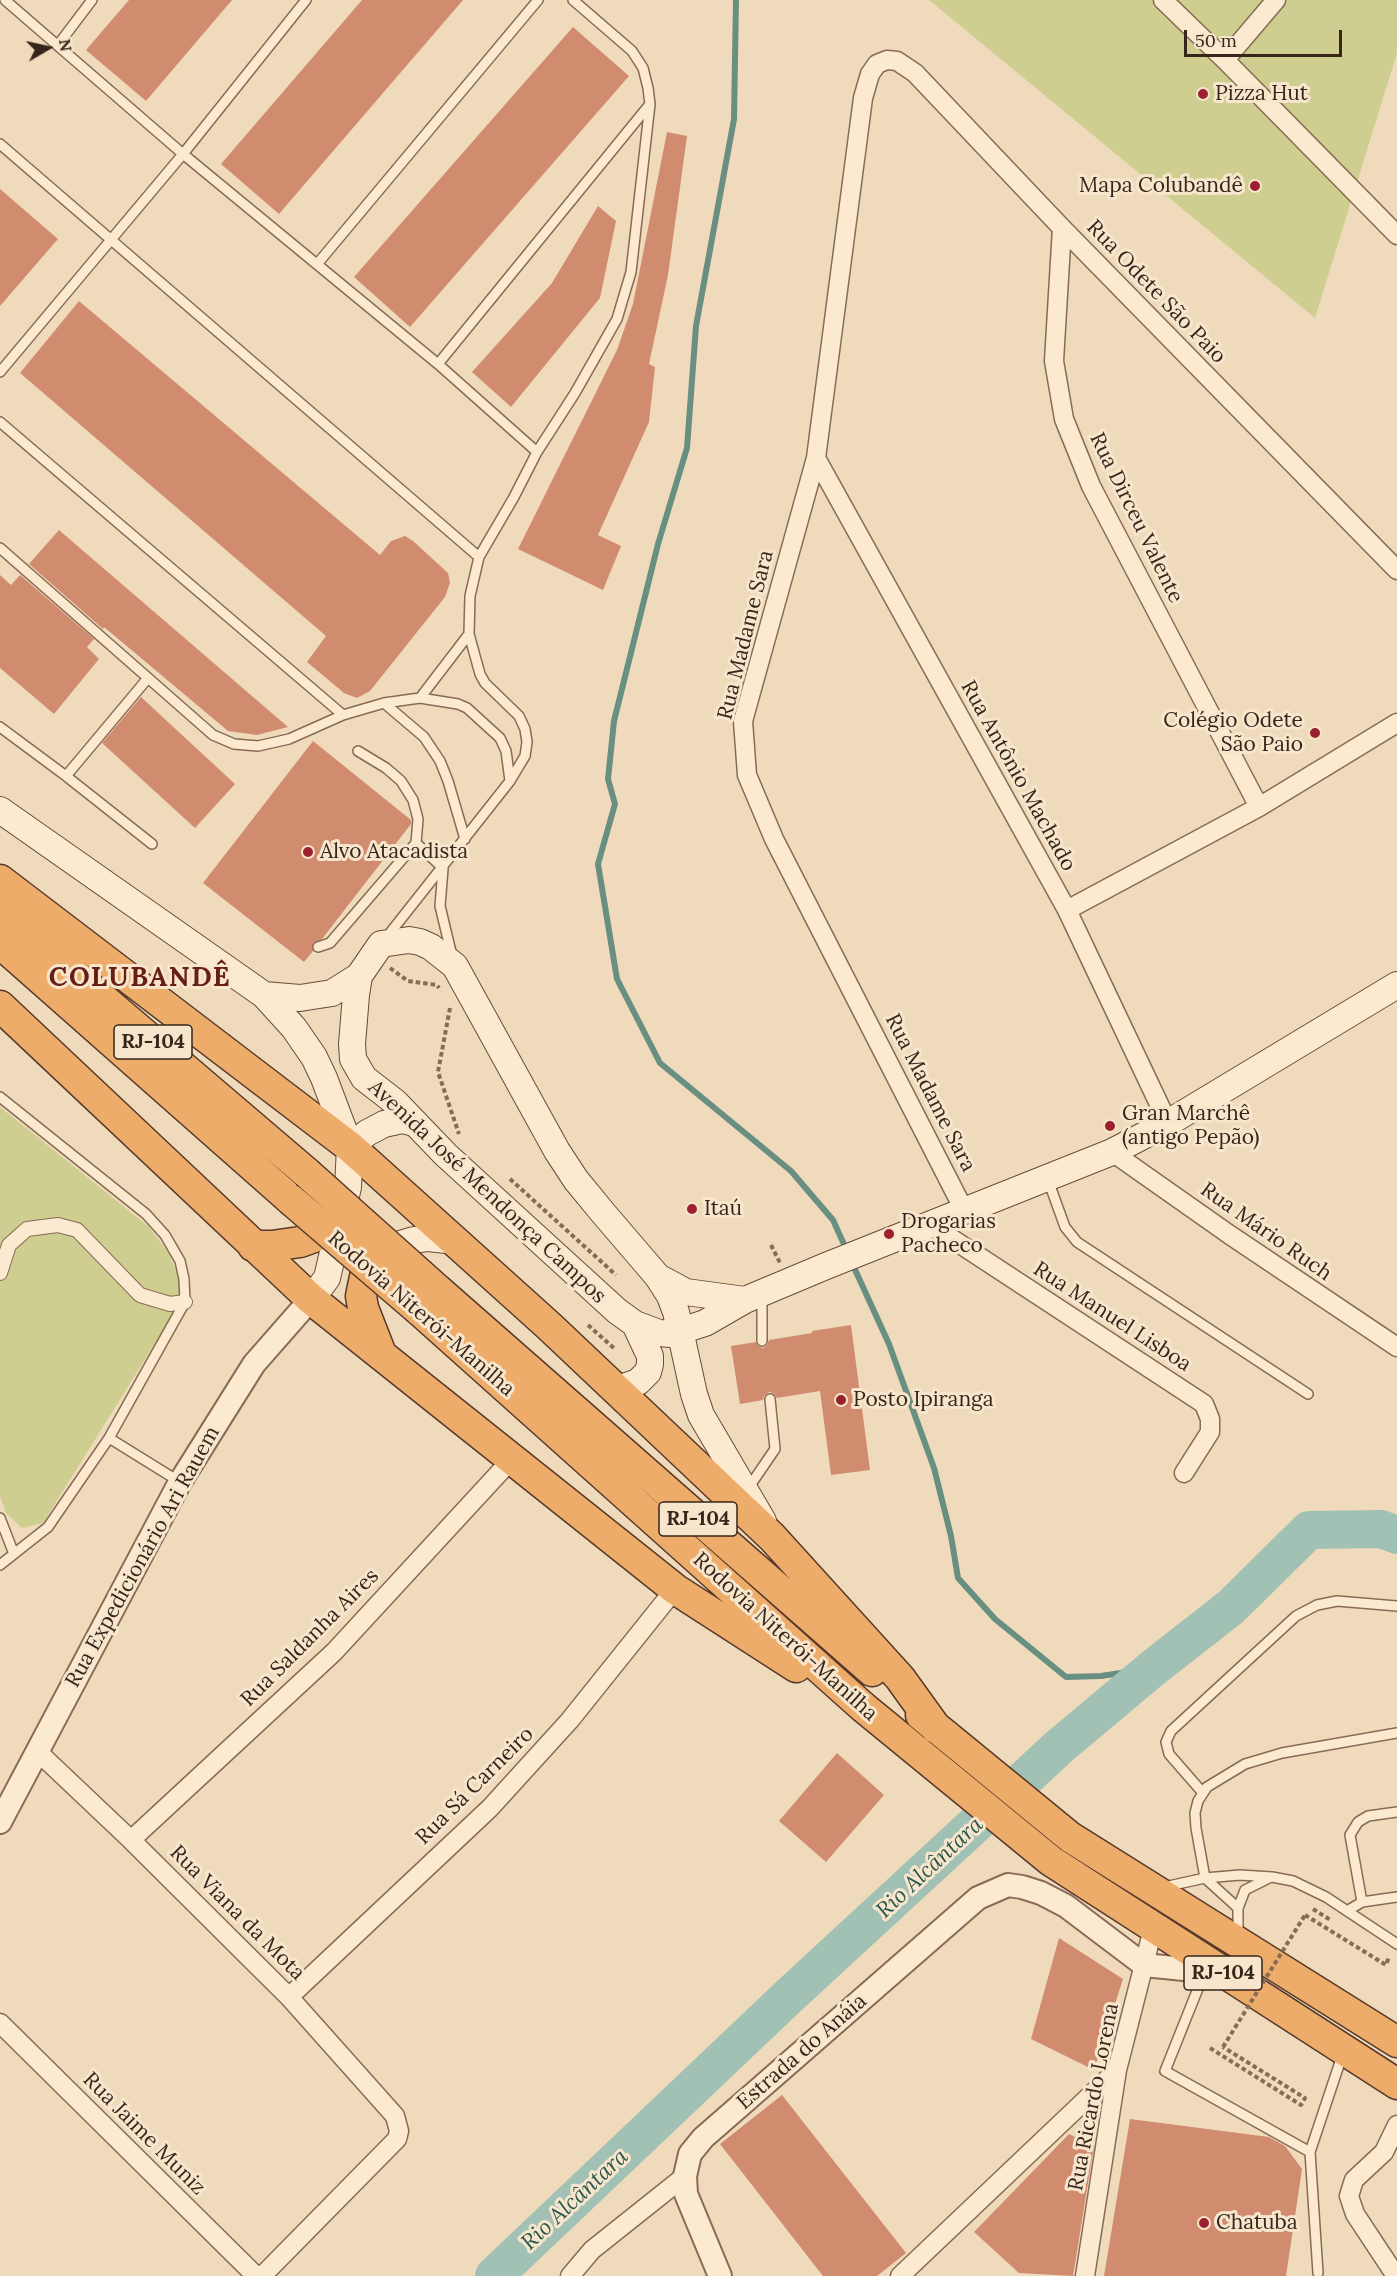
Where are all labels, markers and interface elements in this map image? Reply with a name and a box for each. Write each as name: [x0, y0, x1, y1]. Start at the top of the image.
north arrow: [18, 18, 78, 78]
scale bar: [1187, 18, 1344, 56]
text: 50 m: [1195, 29, 1237, 52]
text: N: [55, 38, 77, 53]
place label: Pizza Hut: [1215, 81, 1308, 107]
marker: Pizza Hut: [1196, 87, 1210, 101]
place label: Mapa Colubandê: [1079, 173, 1243, 199]
marker: Mapa Colubandê: [1248, 179, 1262, 193]
street label: Rua Odete São Paio: [1081, 215, 1231, 369]
street label: Rua Dirceu Valente: [1084, 429, 1188, 607]
street label: Rua Madame Sara: [713, 548, 779, 722]
street label: Rua Antônio Machado: [955, 676, 1081, 876]
place label: Colégio Odete São Paio: [1163, 708, 1303, 758]
marker: Colégio Odete São Paio: [1308, 726, 1322, 740]
place label: Alvo Atacadista: [320, 839, 468, 865]
marker: Alvo Atacadista: [301, 845, 315, 859]
district label: COLUBANDÊ: [49, 962, 231, 994]
street label: Rua Madame Sara: [879, 1010, 981, 1176]
road number: RJ-104: [114, 1025, 192, 1059]
street label: Avenida José Mendonça Campos: [363, 1075, 611, 1309]
place label: Gran Marchê (antigo Pepão): [1122, 1101, 1260, 1151]
marker: Gran Marchê (antigo Pepão): [1103, 1119, 1117, 1133]
street label: Rua Mário Ruch: [1196, 1177, 1336, 1287]
place label: Itaú: [704, 1196, 742, 1222]
marker: Itaú: [685, 1202, 699, 1216]
place label: Drogarias Pacheco: [901, 1209, 996, 1259]
street label: Rodovia Niterói-Manilha: [322, 1226, 520, 1402]
marker: Drogarias Pacheco: [882, 1227, 896, 1241]
street label: Rua Manuel Lisboa: [1028, 1257, 1196, 1377]
place label: Posto Ipiranga: [853, 1387, 994, 1413]
marker: Posto Ipiranga: [834, 1393, 848, 1407]
street label: Rua Expedicionário Ari Rauem: [61, 1422, 225, 1692]
road number: RJ-104: [659, 1502, 737, 1536]
street label: Rodovia Niterói-Manilha: [688, 1547, 882, 1727]
street label: Rua Saldanha Aires: [236, 1564, 384, 1712]
street label: Rua Sá Carneiro: [411, 1722, 539, 1850]
water label: Rio Alcântara: [871, 1812, 989, 1924]
street label: Rua Viana da Mota: [164, 1840, 310, 1986]
road number: RJ-104: [1184, 1956, 1262, 1990]
street label: Estrada do Anáia: [732, 1989, 872, 2115]
street label: Rua Ricardo Lorena: [1063, 2001, 1125, 2193]
street label: Rua Jaime Muniz: [77, 2067, 211, 2201]
water label: Rio Alcântara: [516, 2144, 634, 2256]
place label: Chatuba: [1216, 2210, 1298, 2236]
marker: Chatuba: [1197, 2216, 1211, 2230]

